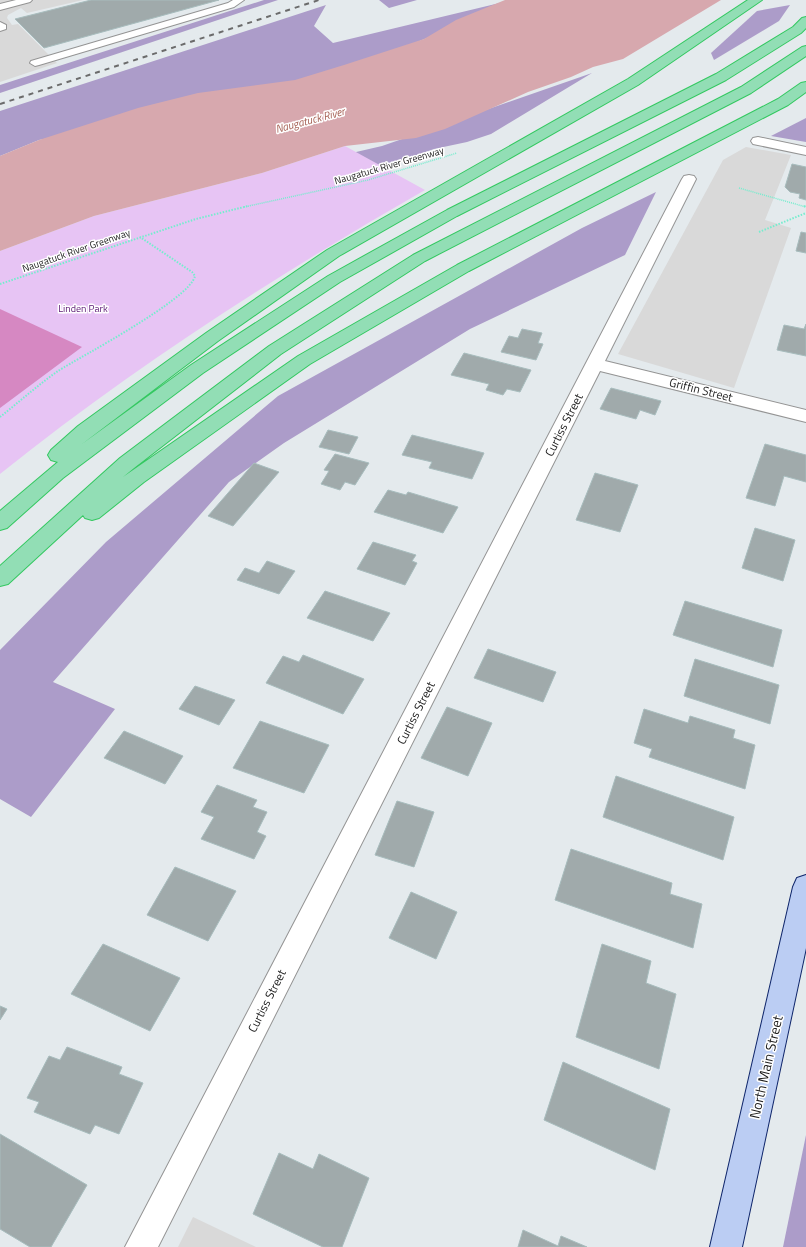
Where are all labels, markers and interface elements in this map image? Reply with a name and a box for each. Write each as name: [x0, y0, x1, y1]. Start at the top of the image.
water label: Naugatuck River: [274, 103, 348, 137]
street label: Naugatuck River Greenway: [333, 143, 446, 188]
street label: Naugatuck River Greenway: [20, 225, 132, 276]
park label: Linden Park: [58, 301, 108, 316]
street label: Griffin Street: [667, 372, 736, 407]
street label: Curtiss Street: [540, 389, 588, 460]
street label: Curtiss Street: [392, 677, 440, 748]
street label: Curtiss Street: [243, 965, 291, 1036]
street label: North Main Street: [743, 1013, 788, 1121]

